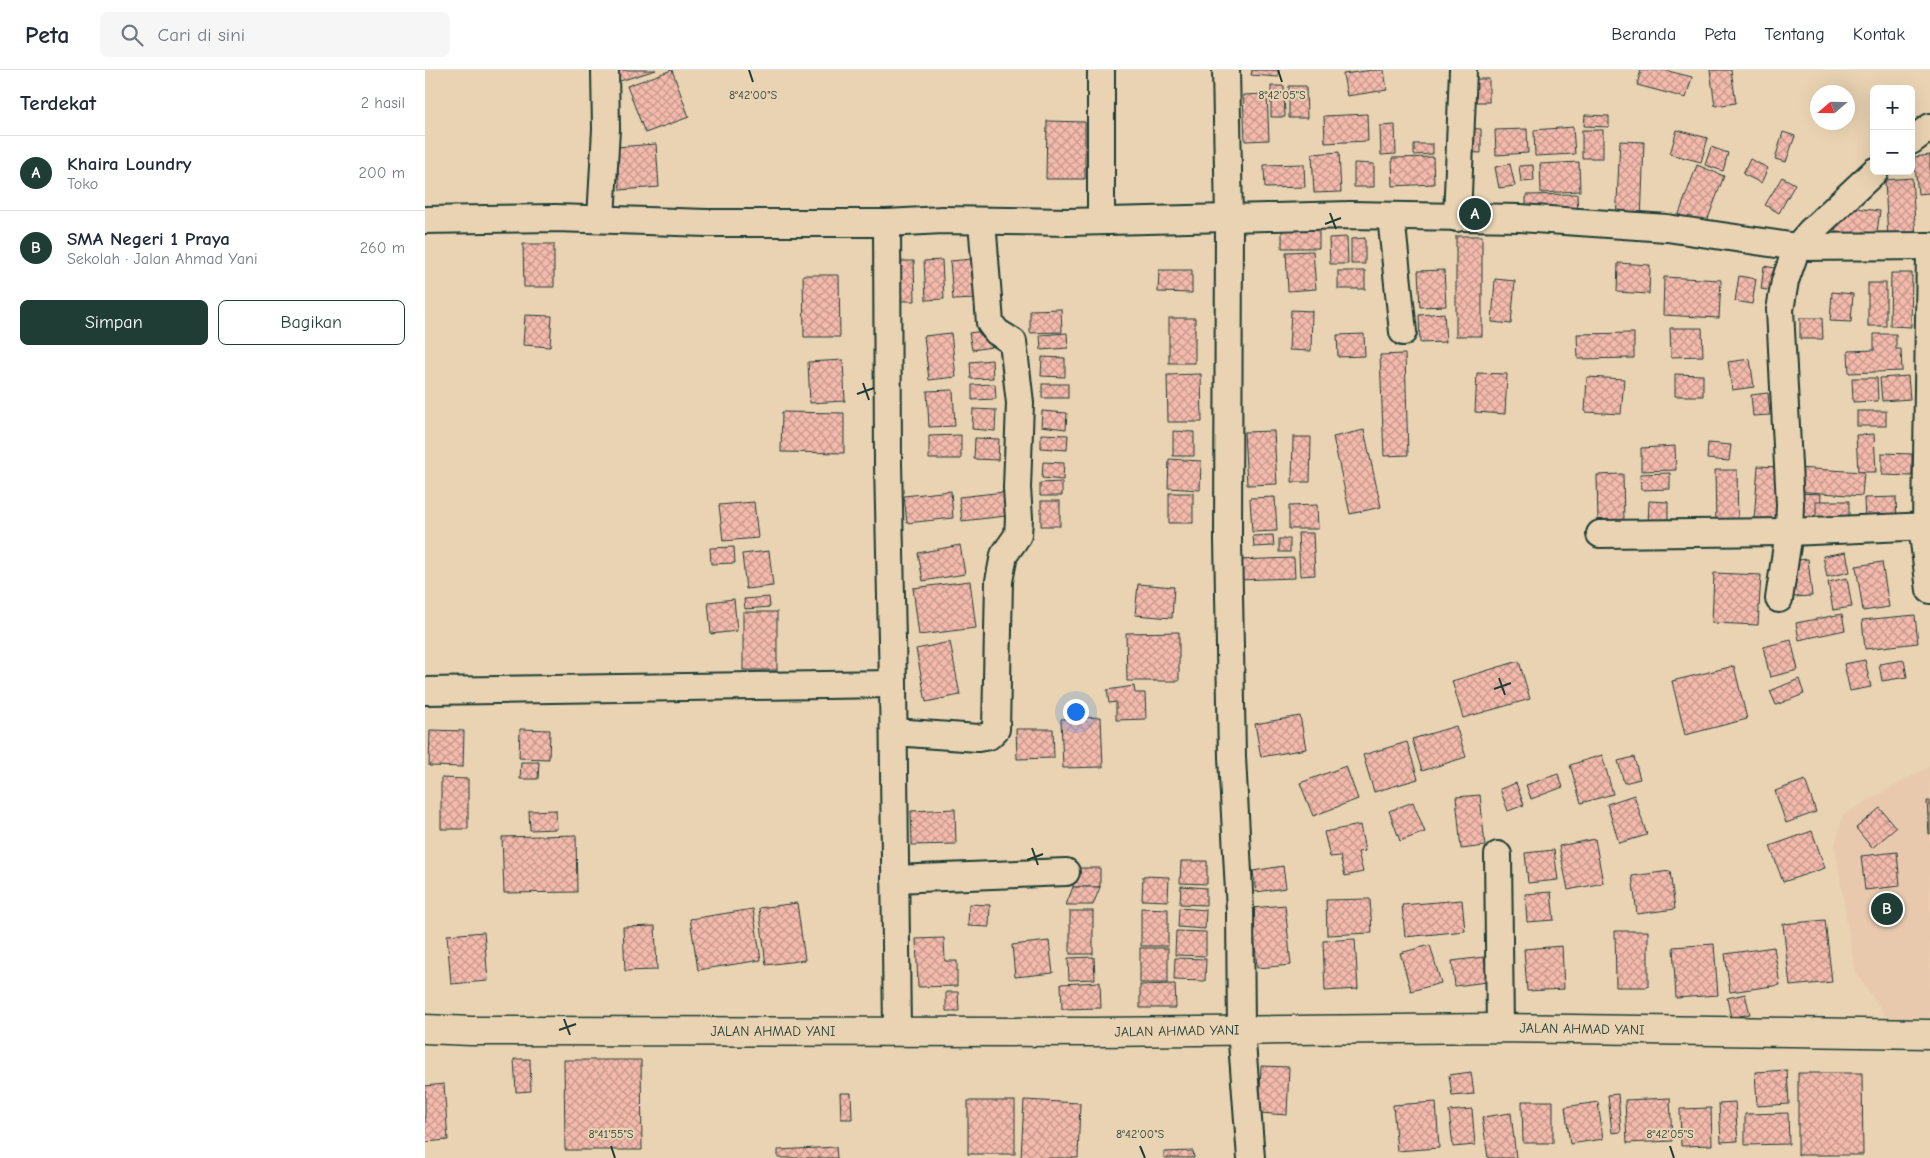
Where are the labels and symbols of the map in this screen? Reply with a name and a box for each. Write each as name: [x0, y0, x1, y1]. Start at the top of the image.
north arrow: [1810, 85, 1855, 130]
text: 8°42'00"S: [729, 88, 777, 102]
text: 8°42'05"S: [1258, 88, 1306, 102]
pin: A: [1459, 195, 1491, 233]
your location: [1063, 699, 1089, 725]
pin: B: [1871, 890, 1903, 928]
street label: JALAN AHMAD YANI: [1519, 1019, 1645, 1039]
street label: JALAN AHMAD YANI: [1114, 1021, 1240, 1041]
street label: JALAN AHMAD YANI: [710, 1023, 836, 1040]
text: 8°41'55"S: [589, 1127, 634, 1141]
text: 8°42'00"S: [1116, 1127, 1164, 1141]
text: 8°42'05"S: [1646, 1127, 1694, 1141]

